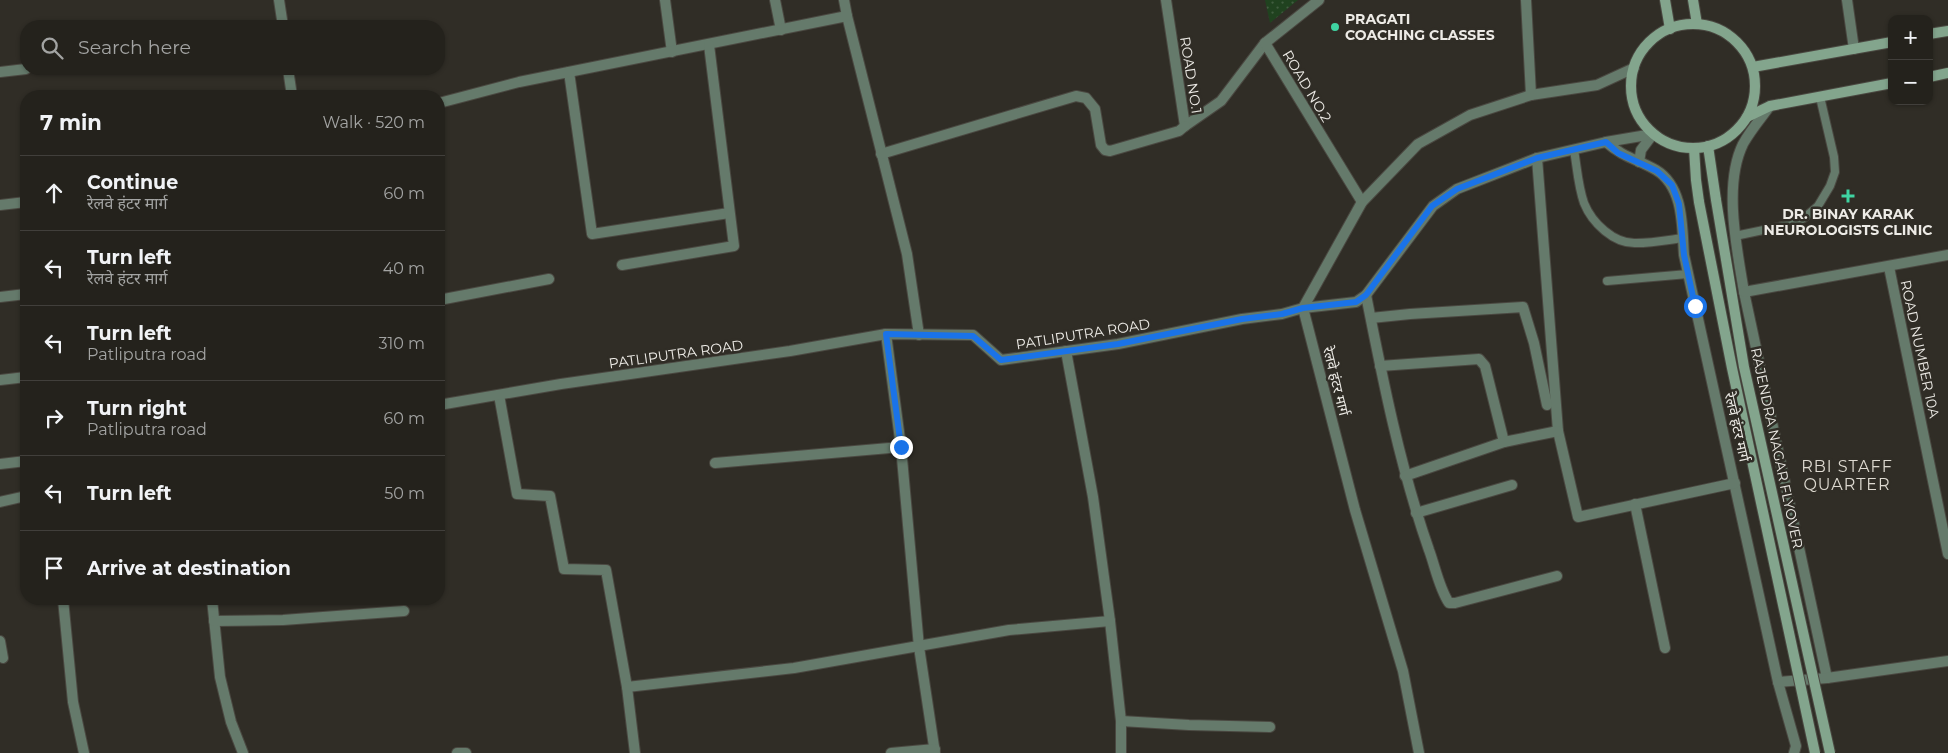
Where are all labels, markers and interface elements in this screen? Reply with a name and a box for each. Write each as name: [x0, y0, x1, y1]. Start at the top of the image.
place label: PRAGATI COACHING CLASSES: [1345, 10, 1495, 44]
map controls: [1888, 15, 1933, 105]
button: +: [1888, 15, 1933, 60]
search box: [20, 20, 445, 75]
marker: PRAGATI COACHING CLASSES: [1329, 21, 1341, 33]
icon: search: [38, 34, 66, 62]
street label: ROAD NO.1: [1176, 35, 1206, 115]
text: Search here: [78, 36, 191, 59]
street label: ROAD NO.2: [1278, 47, 1336, 125]
button: −: [1888, 60, 1933, 105]
text: 7 min: [40, 110, 102, 135]
text: Walk · 520 m: [323, 113, 425, 132]
text: Continue: [87, 171, 178, 194]
icon: ahead: [40, 179, 68, 207]
text: 60 m: [383, 184, 425, 203]
marker: DR. BINAY KARAK NEUROLOGISTS CLINIC: [1841, 189, 1855, 203]
text: रेलवे हंटर मार्ग: [87, 194, 168, 213]
place label: DR. BINAY KARAK NEUROLOGISTS CLINIC: [1764, 205, 1932, 239]
text: Turn left: [87, 246, 172, 269]
icon: left: [40, 254, 68, 282]
text: 40 m: [383, 259, 425, 278]
text: रेलवे हंटर मार्ग: [87, 269, 168, 288]
street label: ROAD NUMBER 10A: [1897, 278, 1944, 421]
route start: [1684, 295, 1707, 318]
street label: PATLIPUTRA ROAD: [1015, 315, 1151, 353]
text: Turn left: [87, 322, 172, 345]
icon: left: [40, 329, 68, 357]
text: 310 m: [378, 334, 425, 353]
street label: PATLIPUTRA ROAD: [608, 336, 744, 372]
street label: रेलवे हंटर मार्ग: [1319, 344, 1354, 418]
text: Patliputra road: [87, 345, 207, 364]
street label: RAJENDRA NAGAR FLYOVER: [1747, 346, 1807, 550]
street label: रेलवे हंटर मार्ग: [1720, 390, 1754, 464]
text: Turn right: [87, 397, 187, 420]
icon: right: [40, 404, 68, 432]
text: 60 m: [383, 409, 425, 428]
text: Patliputra road: [87, 420, 207, 439]
route end: [890, 436, 913, 459]
district label: RBI STAFF QUARTER: [1801, 457, 1893, 494]
icon: left: [40, 479, 68, 507]
text: Turn left: [87, 482, 172, 505]
text: 50 m: [384, 484, 425, 503]
icon: arrive: [40, 554, 68, 582]
text: Arrive at destination: [87, 557, 291, 580]

